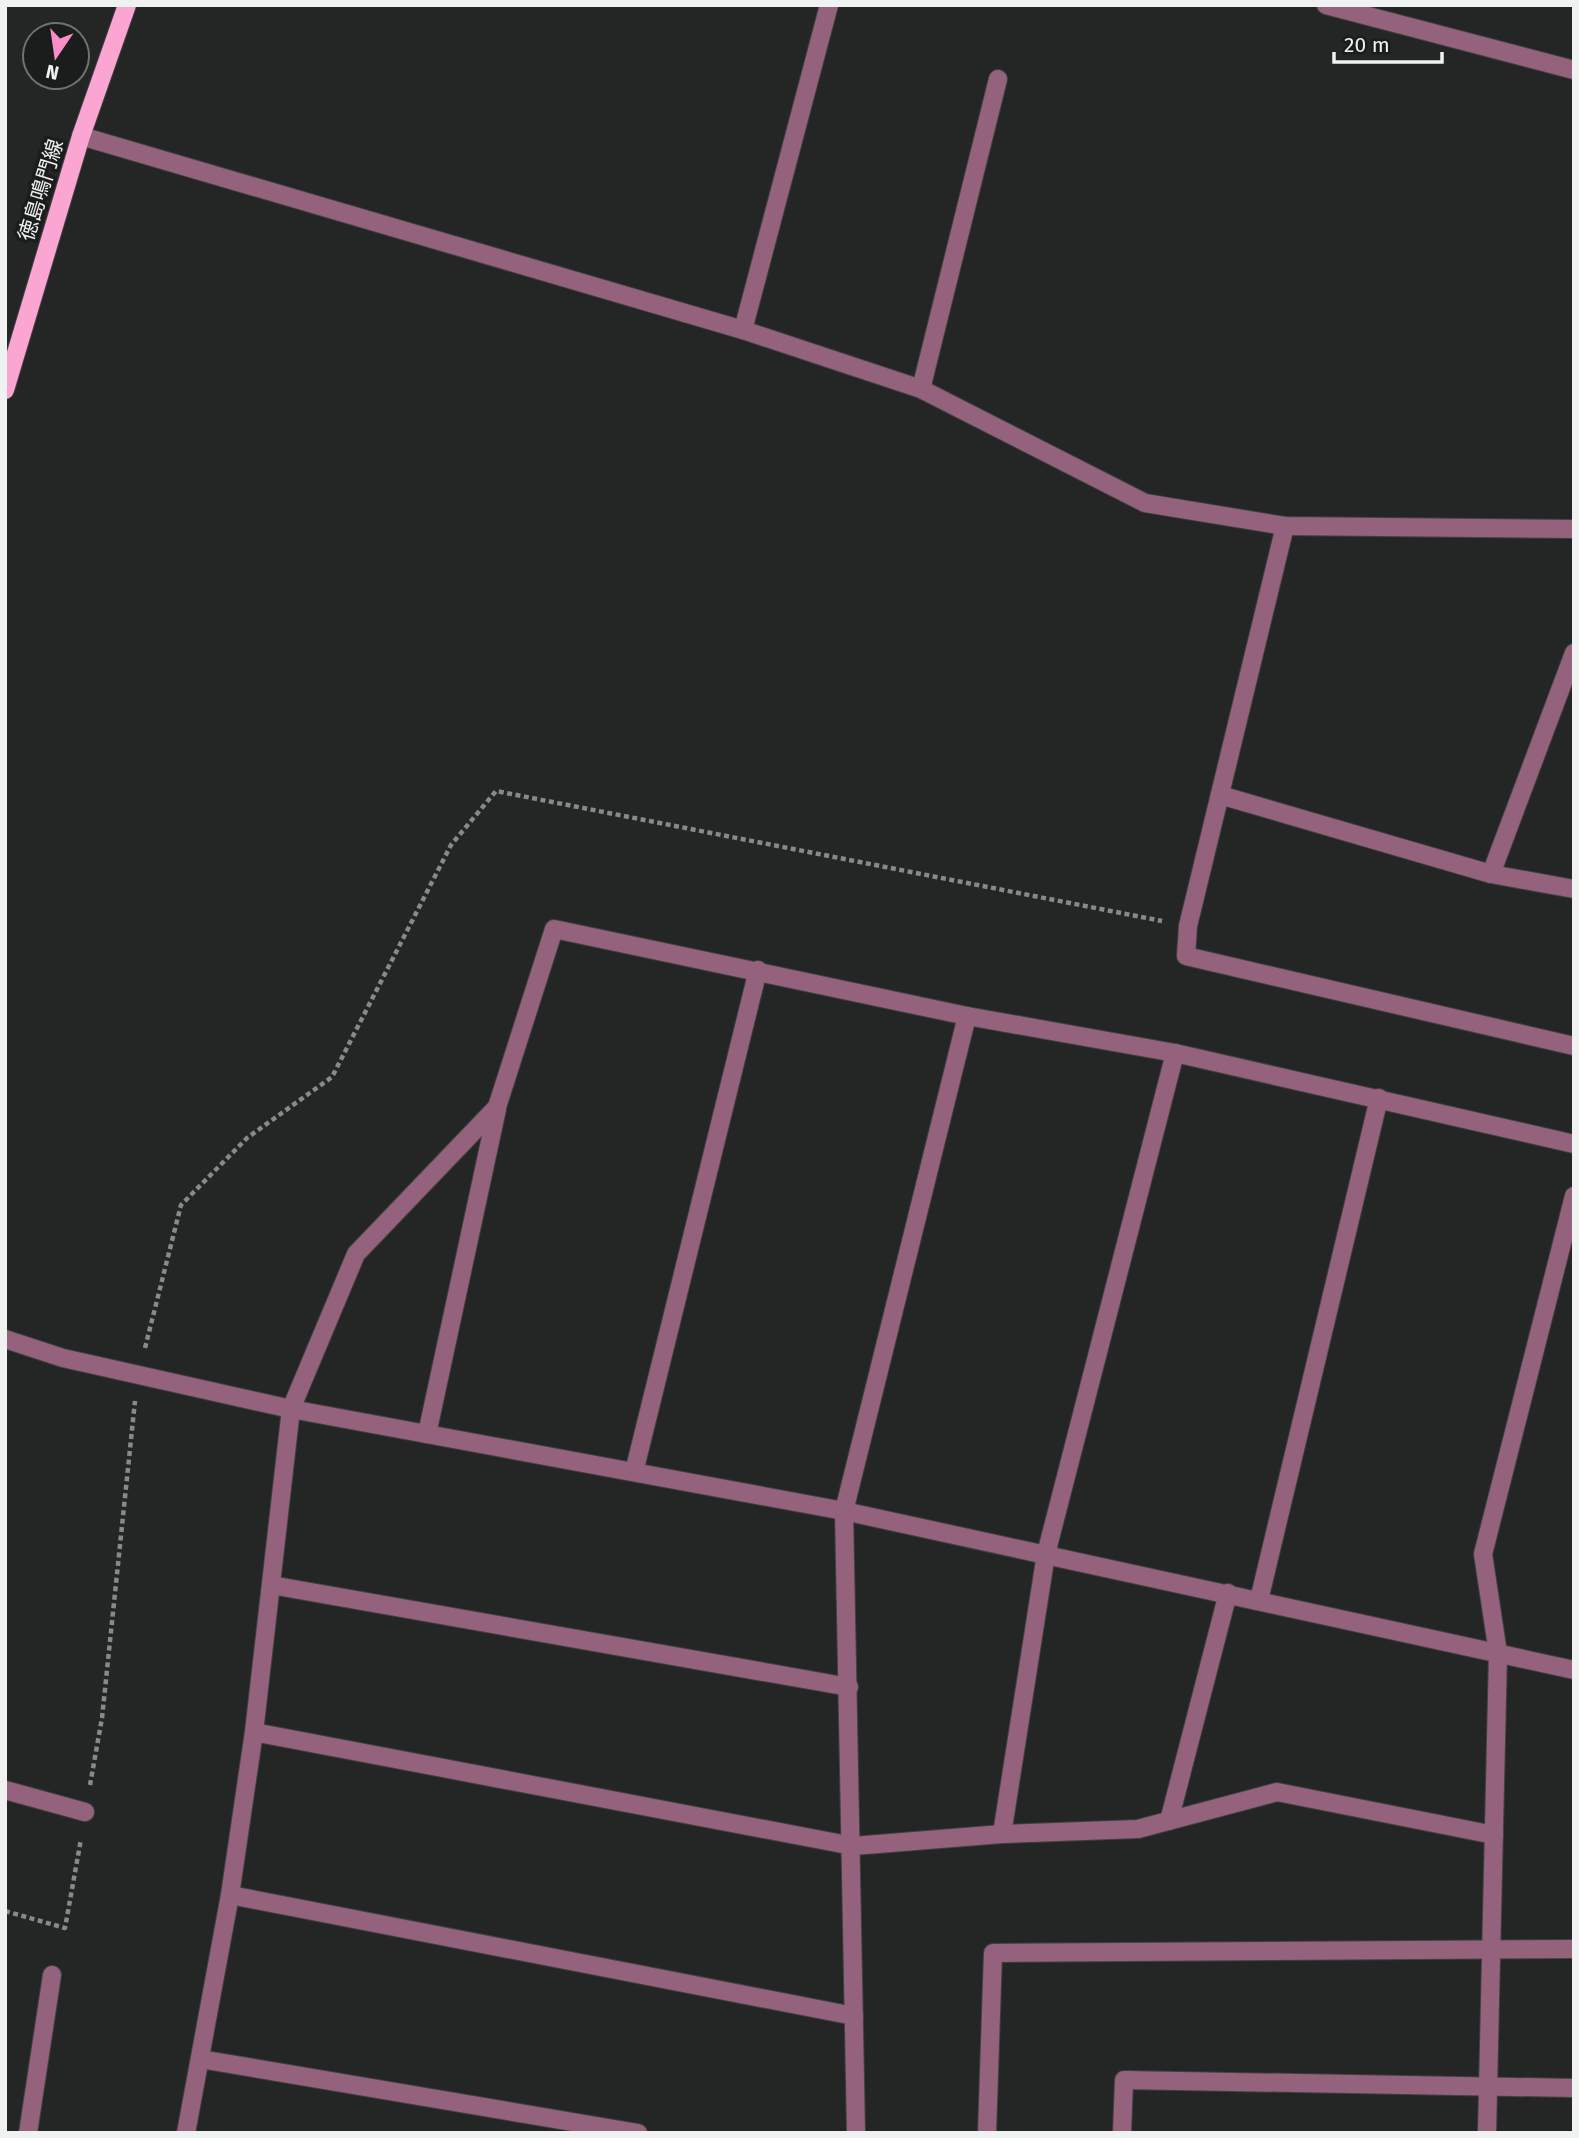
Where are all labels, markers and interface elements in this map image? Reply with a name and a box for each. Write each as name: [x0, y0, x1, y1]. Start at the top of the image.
north arrow: [21, 21, 91, 91]
scale bar: [1334, 21, 1442, 65]
text: 20 m: [1344, 32, 1390, 58]
text: N: [44, 59, 61, 85]
street label: 徳島鳴門線: [13, 136, 69, 244]

